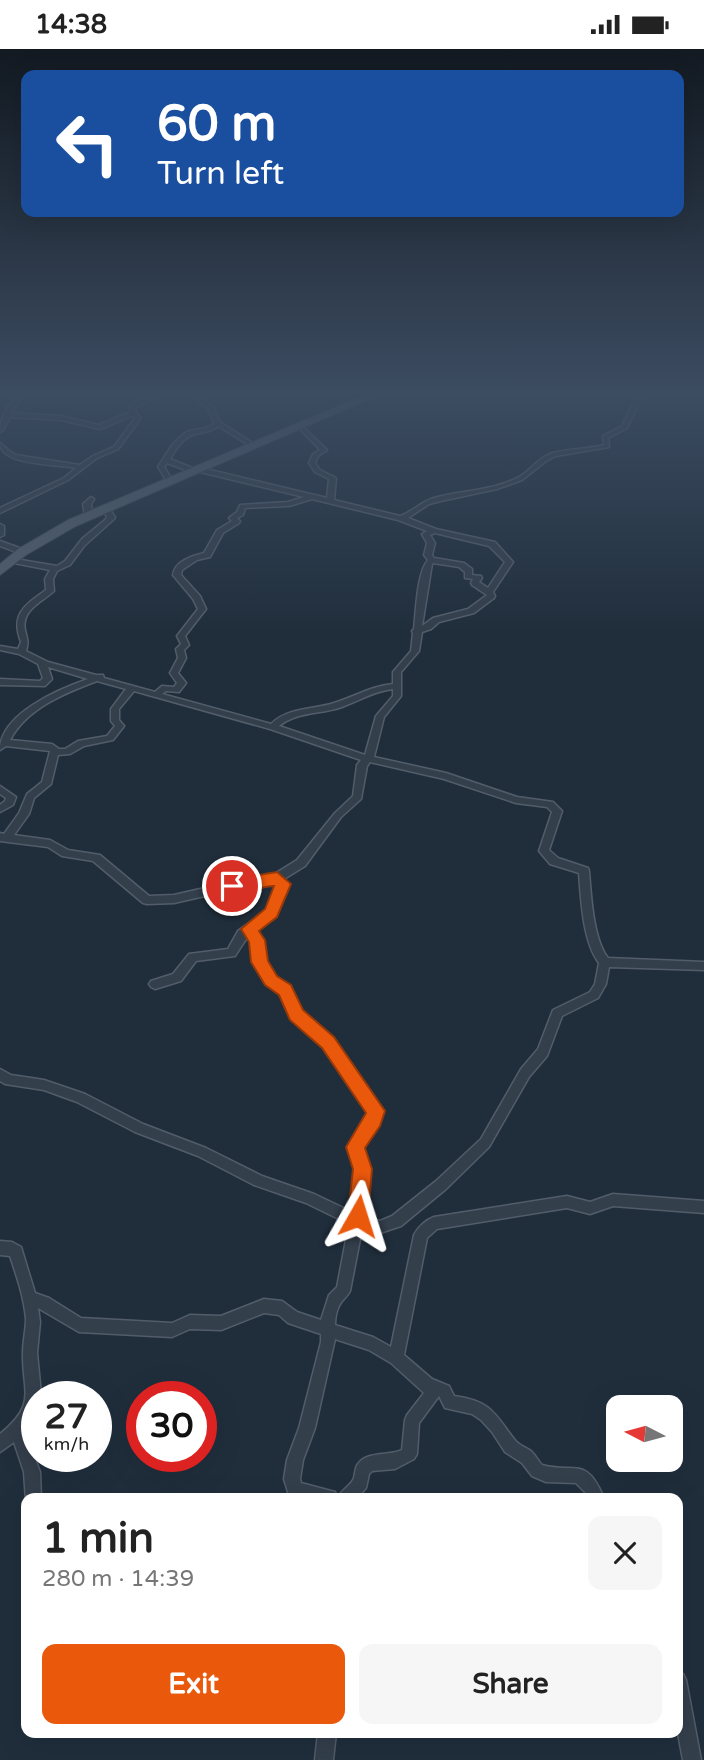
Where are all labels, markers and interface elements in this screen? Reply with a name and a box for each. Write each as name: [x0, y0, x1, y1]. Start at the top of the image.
text: 14:38: [35, 9, 107, 40]
text: 60 m: [157, 95, 276, 154]
icon: left: [42, 98, 133, 189]
text: Turn left: [157, 155, 284, 193]
pin: [202, 856, 262, 916]
icon: arrive: [213, 867, 251, 905]
position arrow: [321, 1179, 395, 1253]
speed limit sign: 30: [126, 1381, 217, 1472]
north arrow: [606, 1395, 682, 1472]
map controls: [606, 1395, 683, 1472]
text: 27: [45, 1396, 88, 1438]
text: km/h: [44, 1433, 89, 1455]
text: 1 min: [42, 1513, 154, 1564]
button: close: [588, 1516, 662, 1590]
text: 280 m · 14:39: [42, 1565, 194, 1593]
button: Exit: [42, 1644, 345, 1724]
button: Share: [359, 1644, 662, 1724]

